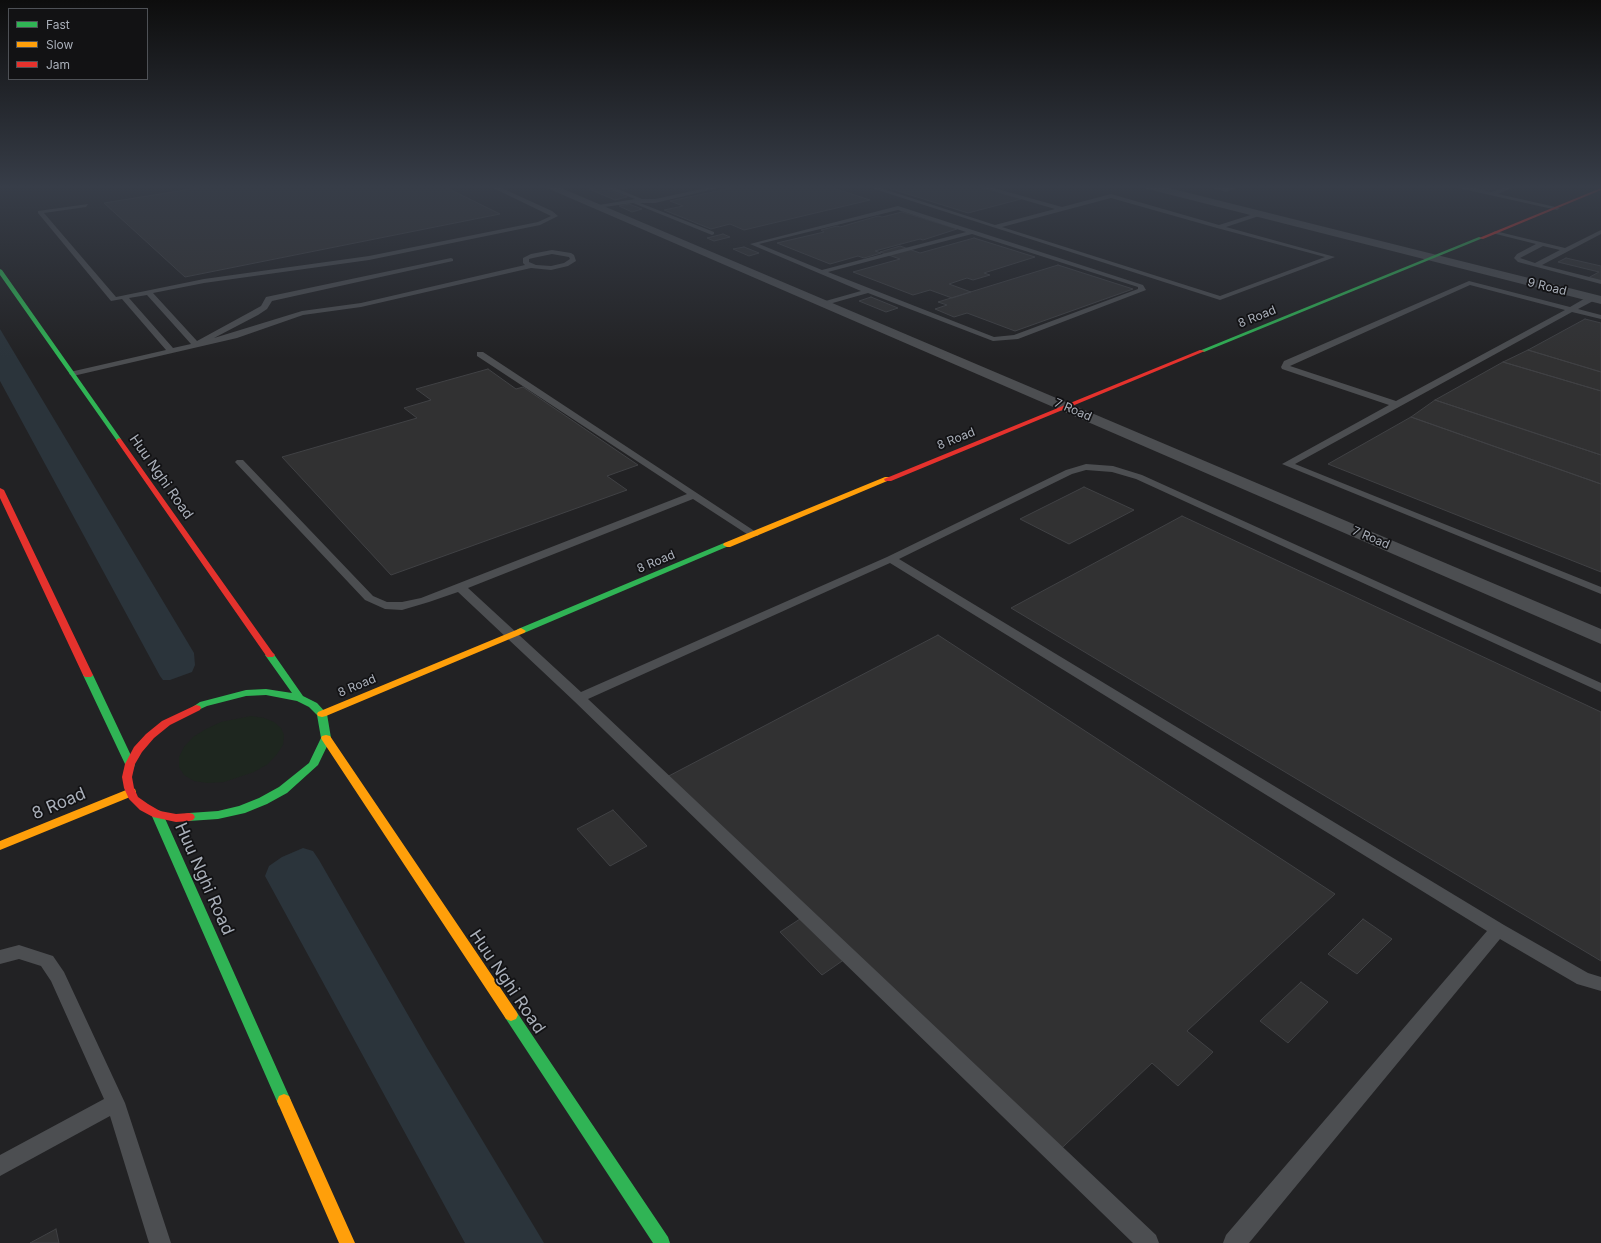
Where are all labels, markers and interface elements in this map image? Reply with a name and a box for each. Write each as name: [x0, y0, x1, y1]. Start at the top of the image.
legend: [8, 8, 148, 80]
text: Fast: [46, 17, 70, 32]
text: Slow: [46, 37, 73, 52]
text: Jam: [46, 57, 70, 72]
street label: 9 Road: [1526, 275, 1568, 299]
street label: 8 Road: [1236, 303, 1278, 331]
street label: 7 Road: [1052, 396, 1094, 424]
street label: 8 Road: [935, 425, 977, 453]
street label: Huu Nghi Road: [126, 431, 196, 523]
street label: 7 Road: [1350, 524, 1392, 552]
street label: 8 Road: [635, 548, 677, 576]
street label: 8 Road: [336, 672, 378, 700]
street label: 8 Road: [29, 784, 89, 824]
street label: Huu Nghi Road: [170, 820, 238, 938]
street label: Huu Nghi Road: [465, 926, 549, 1038]

